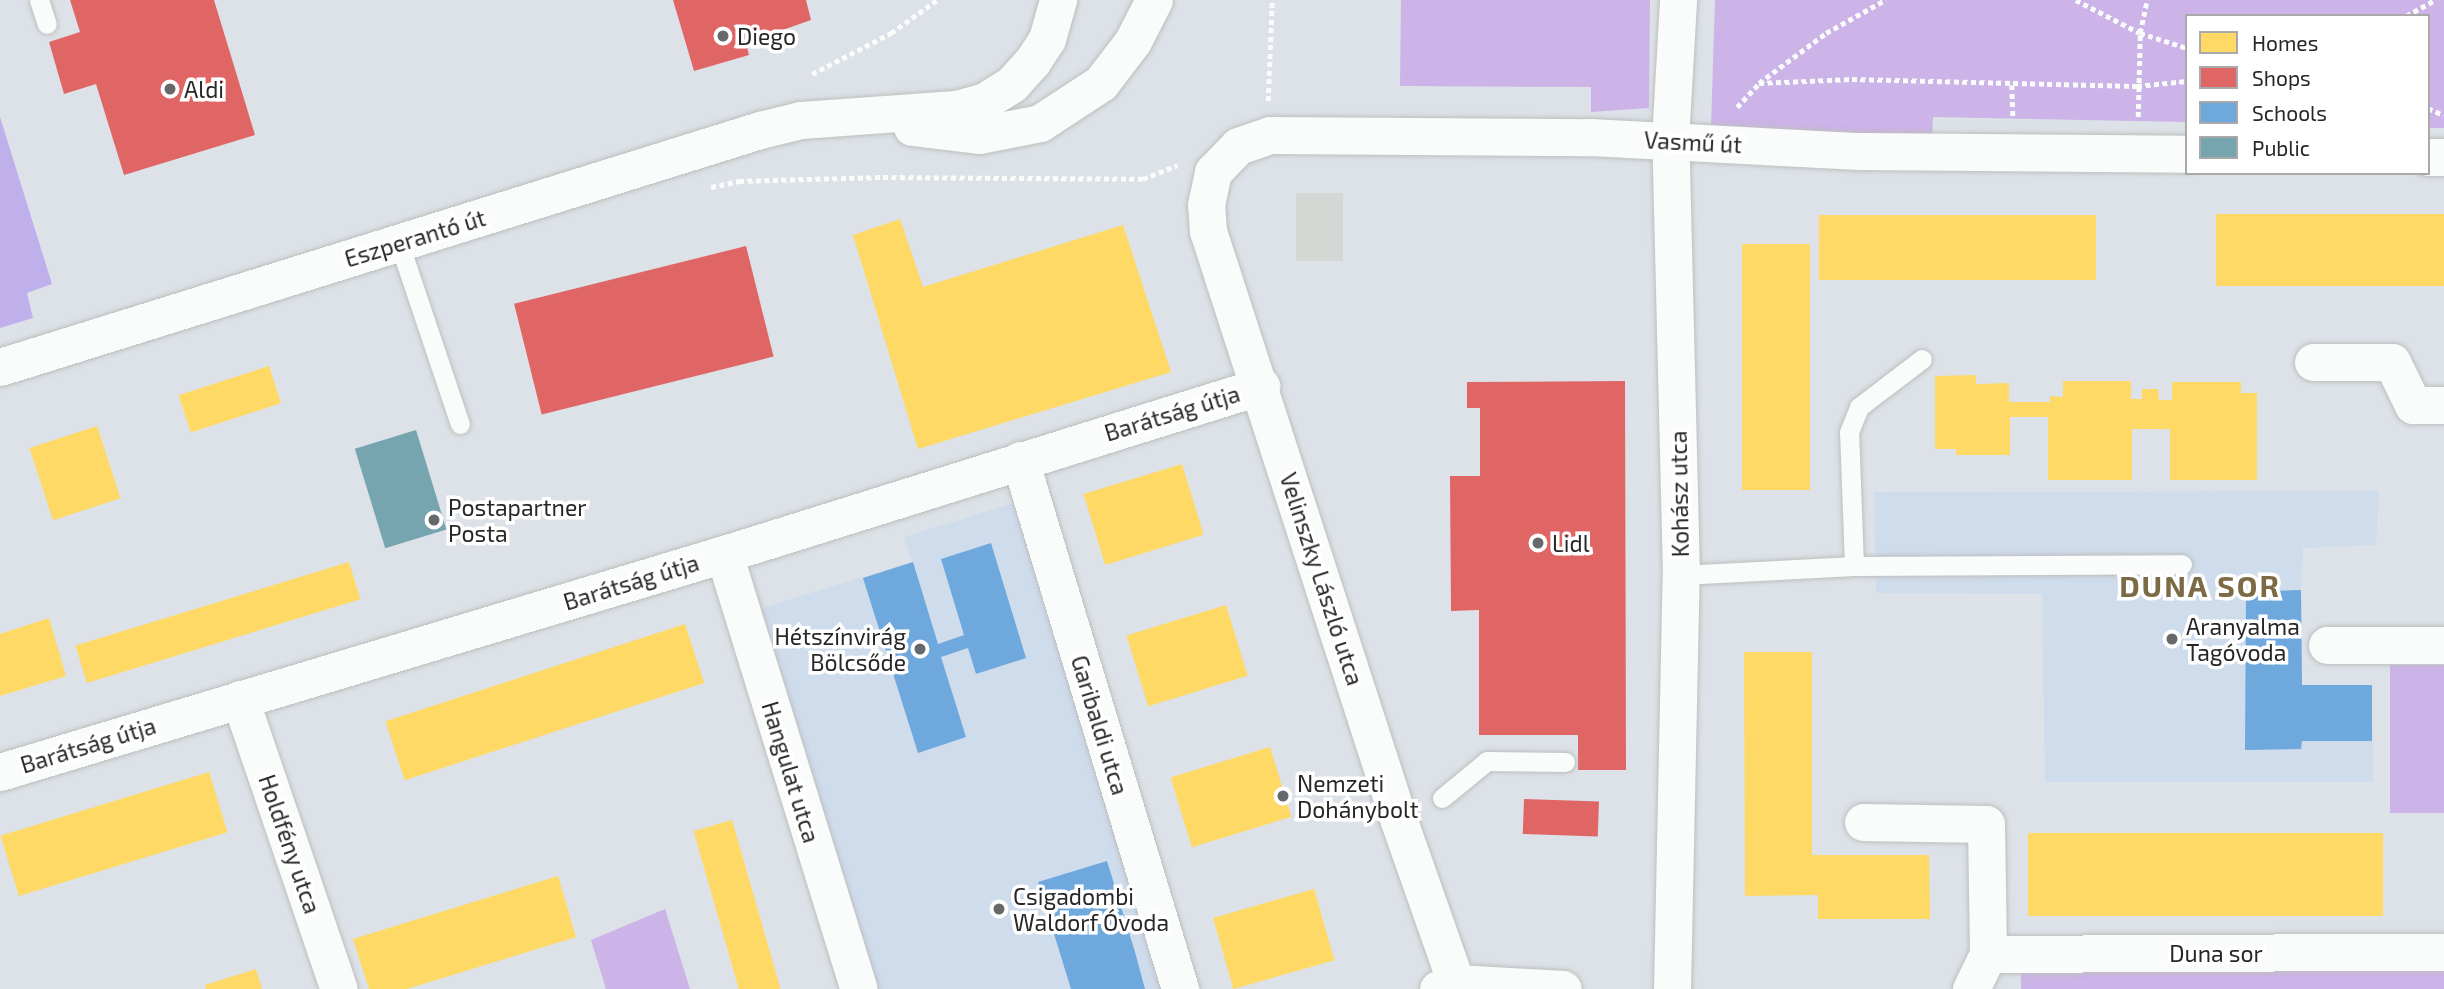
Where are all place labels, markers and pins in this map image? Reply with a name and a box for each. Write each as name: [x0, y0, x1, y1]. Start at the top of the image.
place label: Diego: [737, 22, 796, 50]
marker: Diego: [715, 28, 731, 44]
place label: Aldi: [184, 75, 224, 103]
marker: Aldi: [162, 81, 178, 97]
place label: Postapartner Posta: [448, 493, 586, 547]
marker: Postapartner Posta: [426, 512, 442, 528]
place label: Lidl: [1552, 529, 1590, 557]
marker: Lidl: [1530, 535, 1546, 551]
place label: Aranyalma Tagóvoda: [2186, 612, 2300, 666]
place label: Hétszínvirág Bölcsőde: [774, 622, 906, 676]
marker: Aranyalma Tagóvoda: [2164, 631, 2180, 647]
marker: Hétszínvirág Bölcsőde: [912, 641, 928, 657]
place label: Nemzeti Dohánybolt: [1297, 769, 1418, 823]
marker: Nemzeti Dohánybolt: [1275, 788, 1291, 804]
place label: Csigadombi Waldorf Óvoda: [1013, 882, 1170, 936]
marker: Csigadombi Waldorf Óvoda: [991, 901, 1007, 917]

